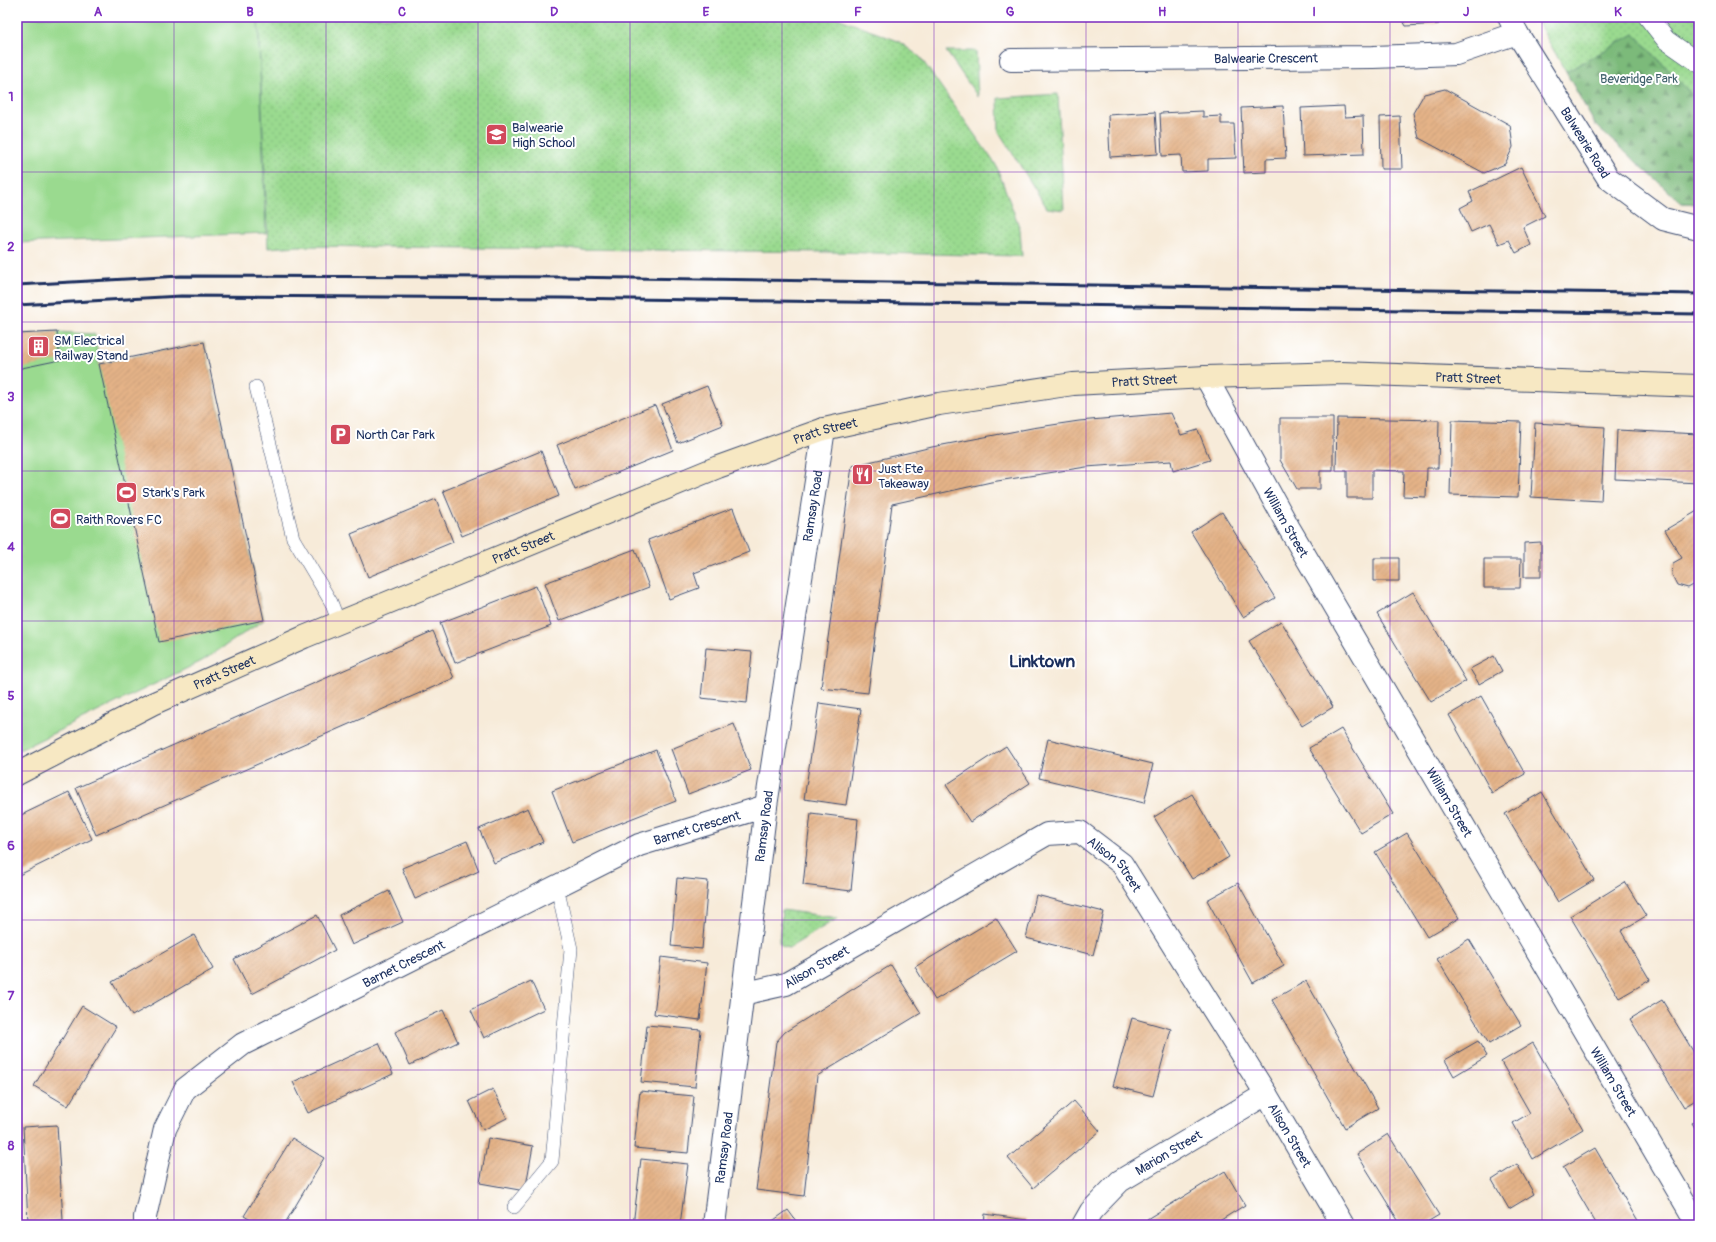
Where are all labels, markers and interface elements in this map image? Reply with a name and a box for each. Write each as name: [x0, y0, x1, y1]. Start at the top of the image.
text: A: [94, 4, 103, 20]
text: B: [246, 4, 254, 20]
text: C: [398, 4, 406, 20]
text: D: [550, 4, 558, 20]
text: E: [703, 4, 710, 20]
text: F: [854, 4, 862, 20]
text: G: [1006, 4, 1015, 20]
text: H: [1158, 4, 1166, 20]
text: I: [1312, 4, 1316, 20]
text: J: [1463, 4, 1469, 20]
text: K: [1614, 4, 1622, 20]
street label: Balwearie Crescent: [1214, 50, 1319, 67]
park label: Beveridge Park: [1600, 71, 1678, 87]
text: 1: [8, 89, 14, 105]
street label: Balwearie Road: [1556, 104, 1613, 181]
place label: Balwearie High School: [512, 120, 575, 151]
school or university icon: Balwearie High School: [483, 121, 509, 147]
text: 2: [7, 239, 15, 255]
place label: SM Electrical Railway Stand: [54, 333, 128, 364]
building icon: SM Electrical Railway Stand: [25, 334, 51, 360]
street label: Pratt Street: [1435, 369, 1502, 388]
street label: Pratt Street: [1111, 371, 1179, 391]
text: 3: [7, 389, 15, 405]
street label: Pratt Street: [791, 415, 859, 448]
parking icon: North Car Park: [328, 421, 354, 447]
place label: North Car Park: [356, 427, 435, 443]
place label: Just Ete Takeaway: [878, 461, 929, 492]
restaurant icon: Just Ete Takeaway: [849, 462, 875, 488]
street label: Ramsay Road: [800, 469, 827, 543]
sports icon: Stark's Park: [114, 479, 140, 505]
place label: Stark's Park: [142, 485, 205, 501]
street label: William Street: [1259, 485, 1312, 561]
sports icon: Raith Rovers FC: [47, 506, 73, 532]
place label: Raith Rovers FC: [76, 512, 162, 528]
street label: Pratt Street: [490, 528, 558, 568]
text: 4: [7, 539, 15, 555]
district label: Linktown: [1009, 651, 1075, 672]
street label: Pratt Street: [191, 652, 259, 694]
text: 5: [7, 688, 15, 704]
street label: William Street: [1422, 765, 1476, 841]
street label: Ramsay Road: [752, 789, 777, 863]
street label: Barnet Crescent: [652, 807, 743, 849]
street label: Alison Street: [1084, 834, 1145, 896]
text: 6: [7, 838, 15, 854]
street label: Barnet Crescent: [360, 937, 448, 992]
street label: Alison Street: [782, 942, 853, 992]
text: 7: [8, 988, 15, 1004]
street label: William Street: [1586, 1044, 1640, 1120]
street label: Alison Street: [1264, 1100, 1315, 1171]
street label: Ramsay Road: [712, 1111, 737, 1184]
street label: Marion Street: [1133, 1127, 1206, 1179]
text: 8: [8, 1138, 15, 1154]

